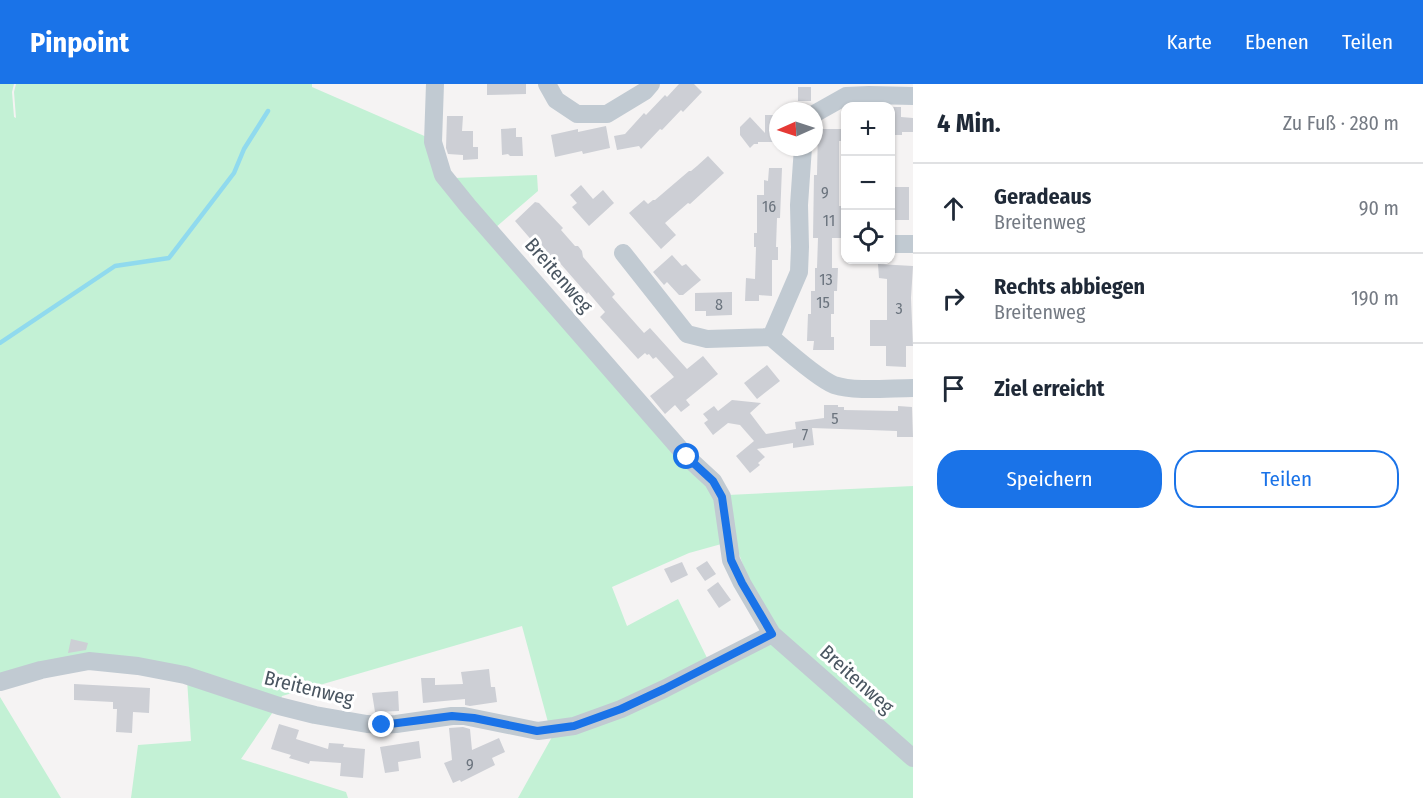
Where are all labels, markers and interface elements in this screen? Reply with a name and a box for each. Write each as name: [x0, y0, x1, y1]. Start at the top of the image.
text: Pinpoint: [30, 26, 129, 59]
text: Karte: [1166, 29, 1212, 55]
text: Ebenen: [1245, 29, 1309, 55]
text: Teilen: [1342, 29, 1393, 55]
north arrow: [769, 102, 823, 156]
map controls: [841, 102, 895, 264]
button: +: [841, 102, 895, 156]
text: 4 Min.: [937, 108, 1001, 139]
text: Zu Fuß · 280 m: [1283, 111, 1399, 135]
button: −: [841, 156, 895, 210]
house number: 9: [821, 183, 829, 202]
text: Geradeaus: [994, 183, 1091, 210]
icon: ahead: [937, 192, 970, 225]
text: 90 m: [1359, 196, 1399, 220]
house number: 16: [762, 197, 776, 216]
button: locate: [841, 210, 895, 264]
text: Breitenweg: [994, 210, 1085, 234]
house number: 11: [823, 211, 835, 230]
street label: Breitenweg: [520, 233, 598, 318]
house number: 13: [819, 270, 833, 289]
text: Rechts abbiegen: [994, 273, 1145, 300]
icon: right: [937, 282, 970, 315]
text: 190 m: [1351, 286, 1399, 310]
house number: 15: [816, 293, 830, 312]
house number: 8: [715, 295, 723, 314]
house number: 3: [895, 299, 903, 318]
text: Breitenweg: [994, 300, 1085, 324]
icon: arrive: [937, 372, 970, 405]
text: Ziel erreicht: [994, 375, 1105, 402]
house number: 5: [831, 409, 839, 428]
house number: 7: [802, 425, 809, 444]
route start: [673, 443, 699, 469]
button: Speichern: [937, 450, 1162, 508]
button: Teilen: [1174, 450, 1399, 508]
street label: Breitenweg: [815, 640, 899, 719]
street label: Breitenweg: [262, 665, 357, 711]
route end: [368, 711, 394, 737]
house number: 9: [466, 755, 474, 774]

